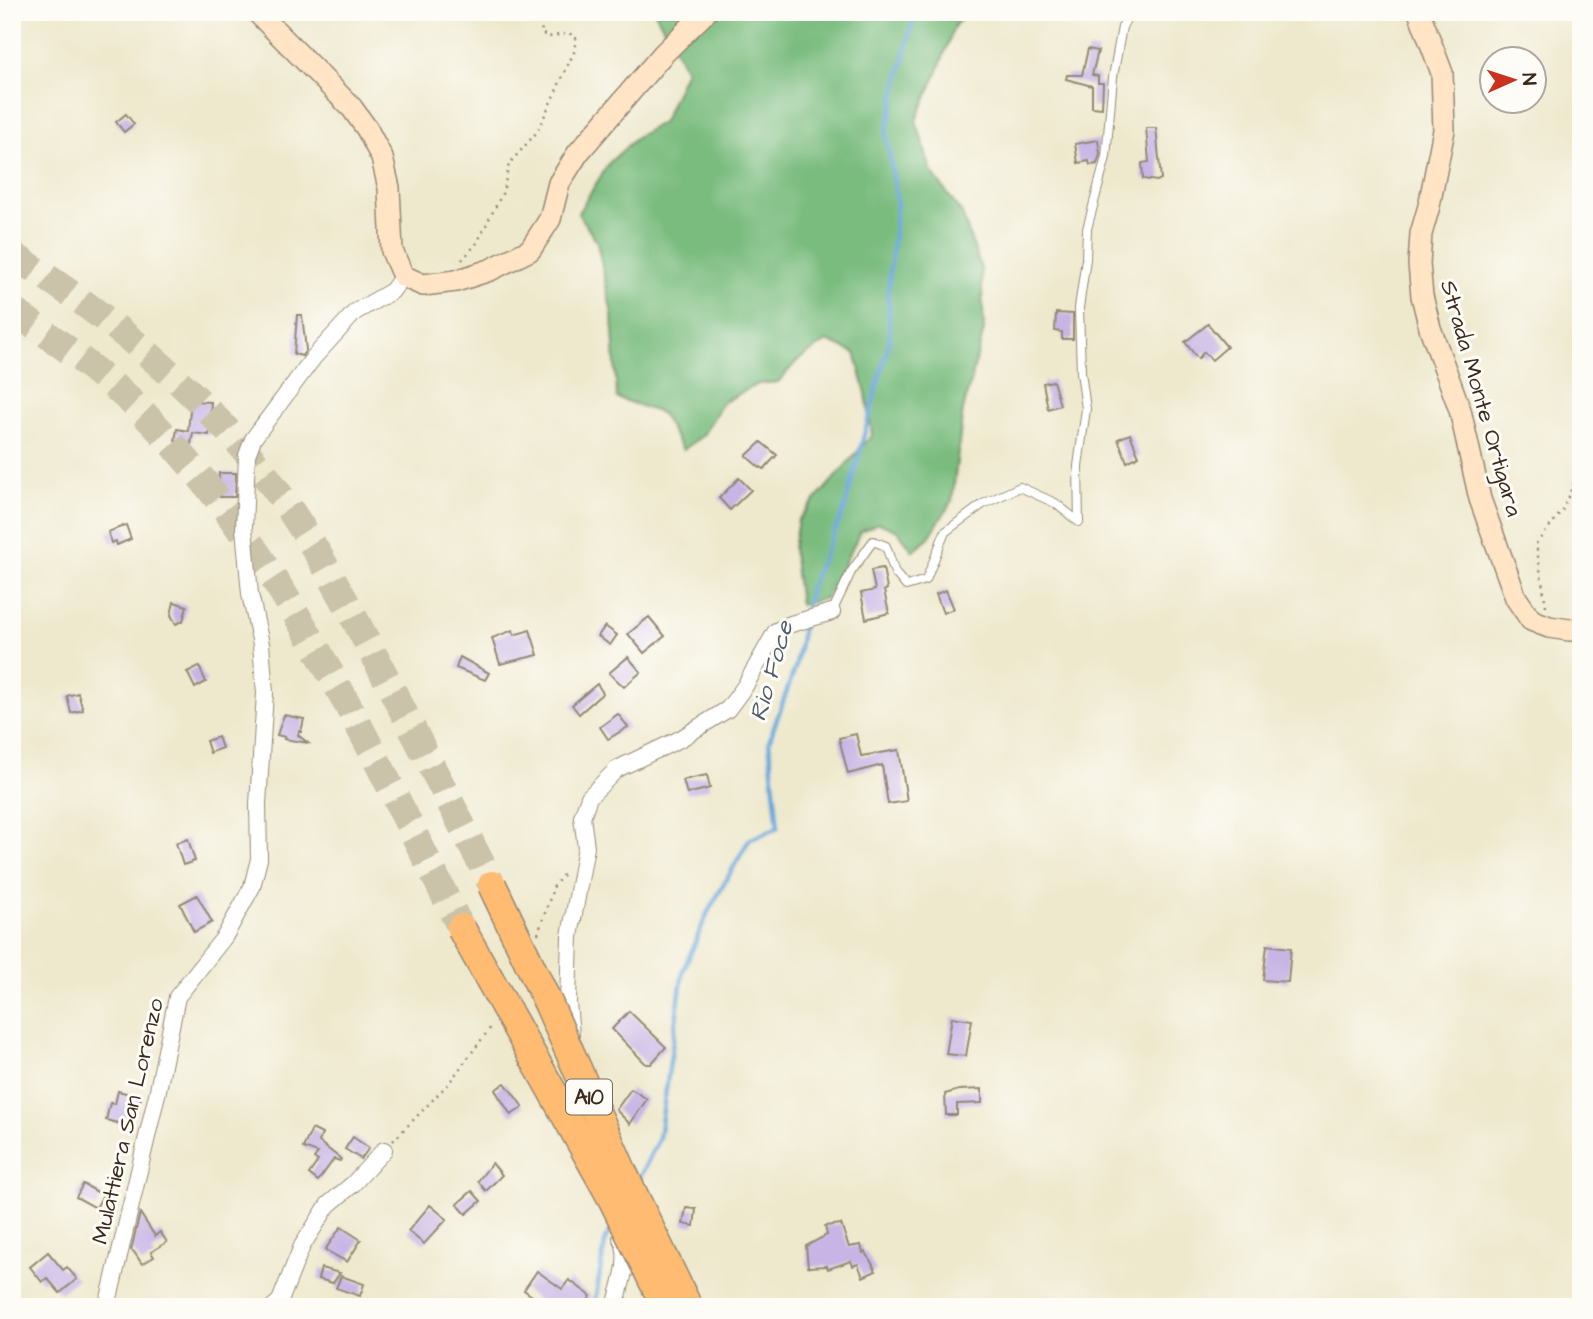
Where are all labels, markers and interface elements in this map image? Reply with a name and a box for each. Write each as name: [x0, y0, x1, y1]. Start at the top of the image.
north arrow: [1478, 46, 1548, 116]
text: N: [1515, 73, 1542, 86]
street label: Strada Monte Ortigara: [1431, 276, 1530, 521]
water label: Rio Foce: [742, 617, 803, 725]
street label: Mulattiera San Lorenzo: [84, 995, 172, 1247]
road number: A10: [566, 1080, 612, 1114]

